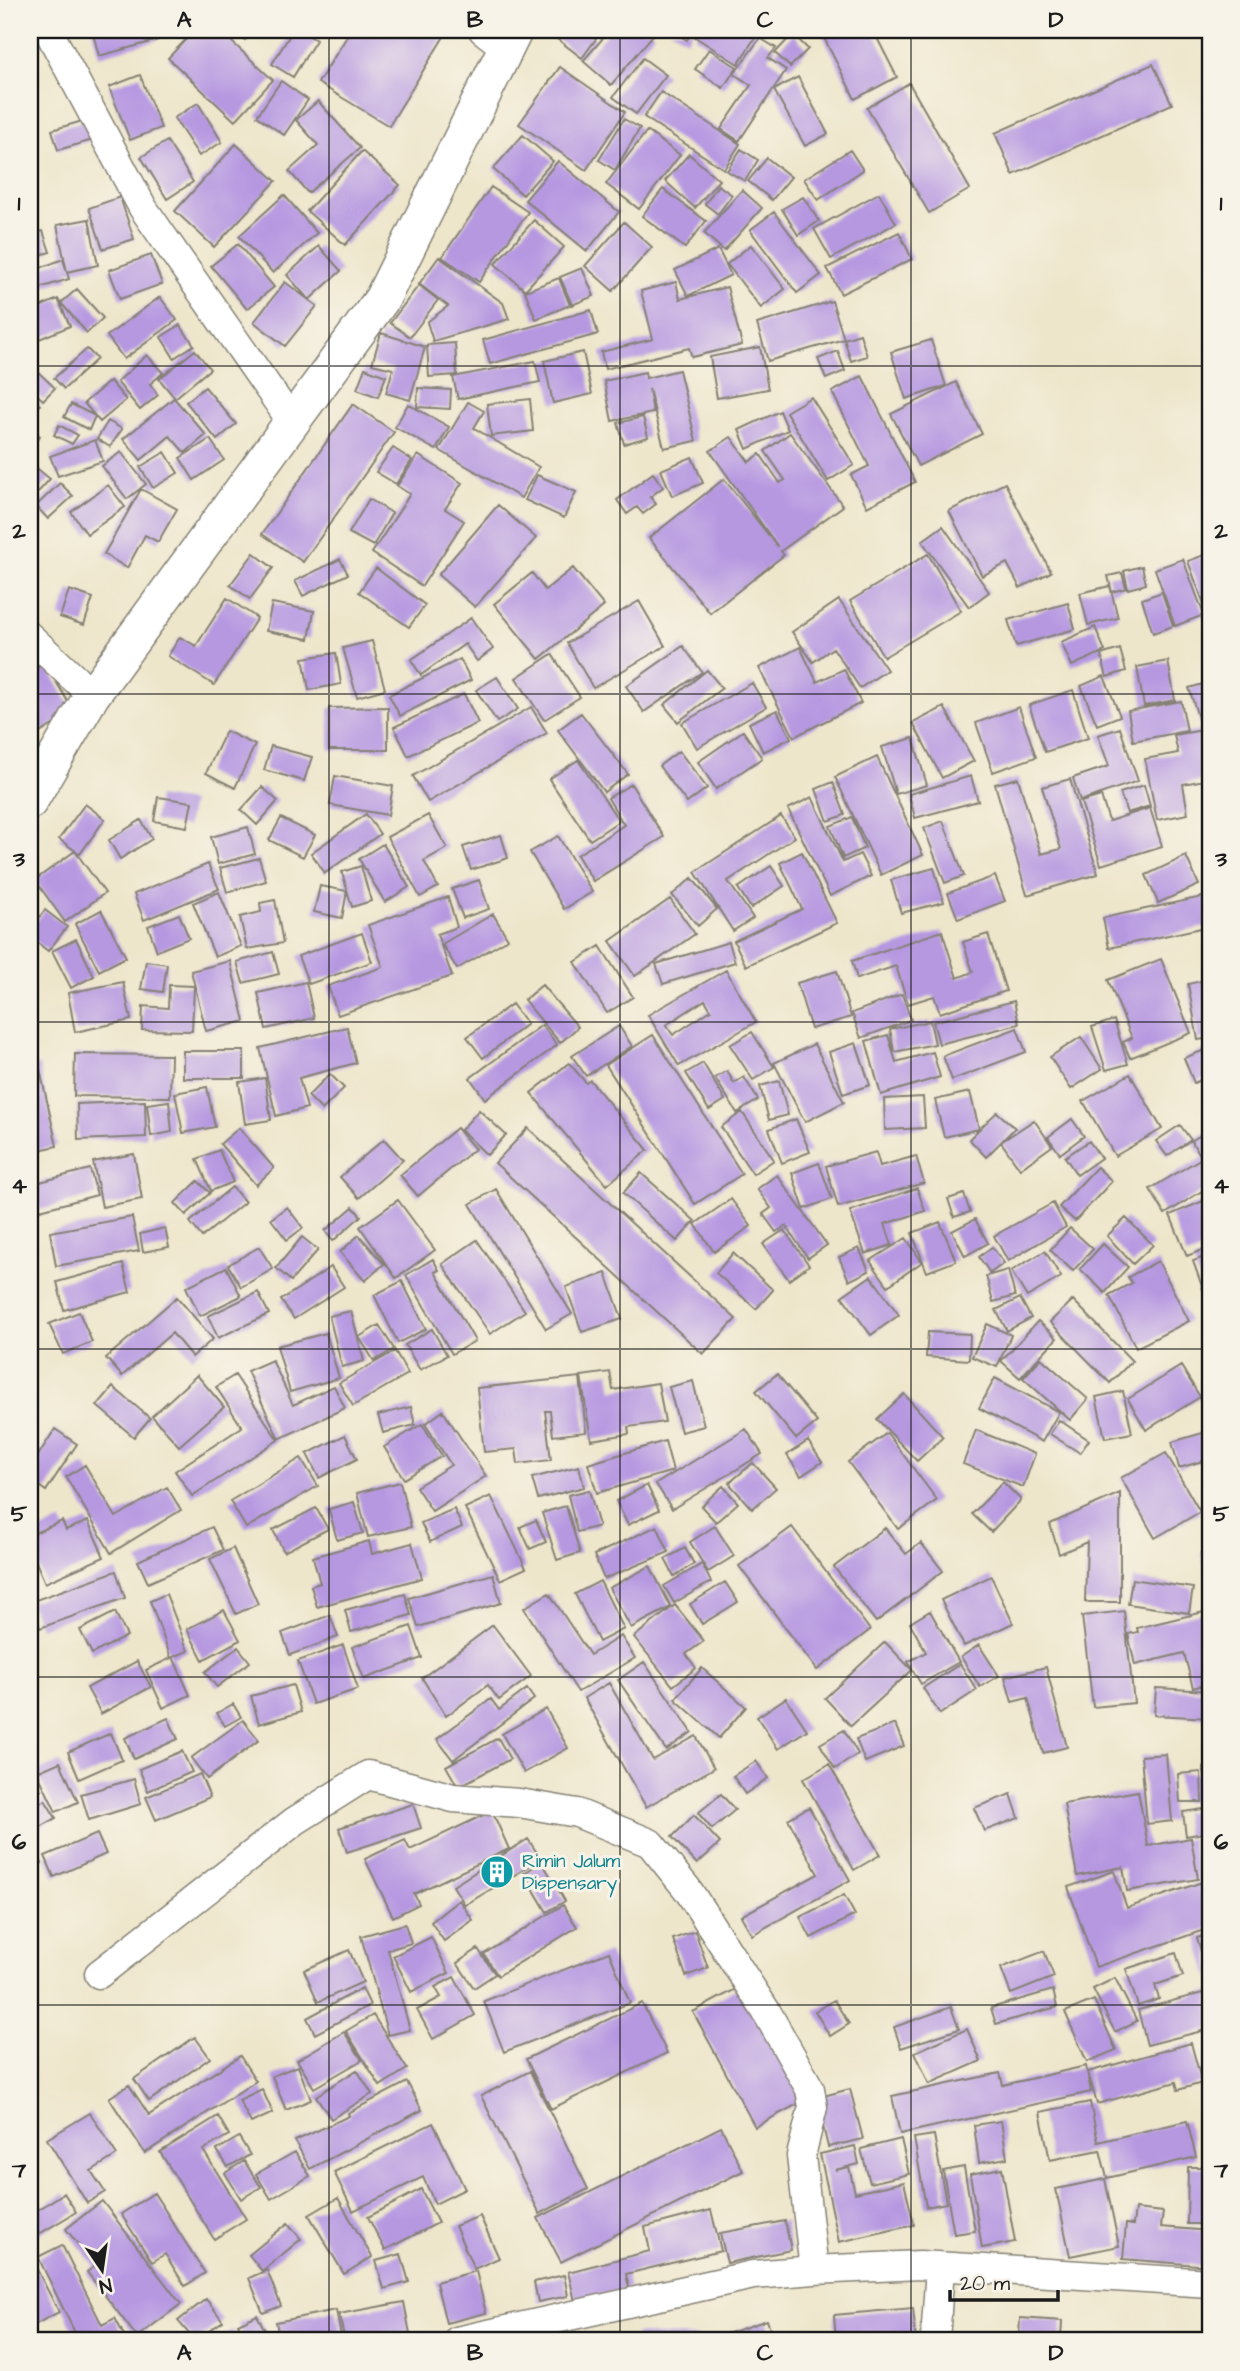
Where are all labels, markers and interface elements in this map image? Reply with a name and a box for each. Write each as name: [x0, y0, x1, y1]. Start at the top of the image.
text: A: [177, 4, 192, 36]
text: B: [467, 4, 484, 36]
text: C: [757, 4, 774, 36]
text: D: [1049, 4, 1064, 36]
text: 1: [18, 187, 21, 219]
text: 1: [1220, 187, 1223, 219]
text: 2: [11, 515, 26, 547]
text: 2: [1213, 515, 1228, 547]
text: 3: [12, 843, 25, 875]
text: 3: [1214, 843, 1227, 875]
text: 4: [11, 1170, 27, 1202]
text: 4: [1213, 1170, 1229, 1202]
text: 5: [11, 1498, 28, 1530]
text: 5: [1213, 1498, 1230, 1530]
text: 6: [12, 1826, 27, 1858]
text: 6: [1214, 1826, 1229, 1858]
place label: Rimin Jalum Dispensary: [522, 1848, 621, 1898]
building icon: Rimin Jalum Dispensary: [478, 1853, 516, 1891]
text: 7: [11, 2154, 27, 2186]
text: 7: [1213, 2154, 1229, 2186]
north arrow: [66, 2234, 136, 2304]
scale bar: [950, 2259, 1058, 2303]
text: 20 m: [960, 2269, 1011, 2298]
text: N: [97, 2271, 114, 2300]
text: A: [177, 2337, 192, 2369]
text: B: [467, 2337, 484, 2369]
text: C: [757, 2337, 774, 2369]
text: D: [1049, 2337, 1064, 2369]

